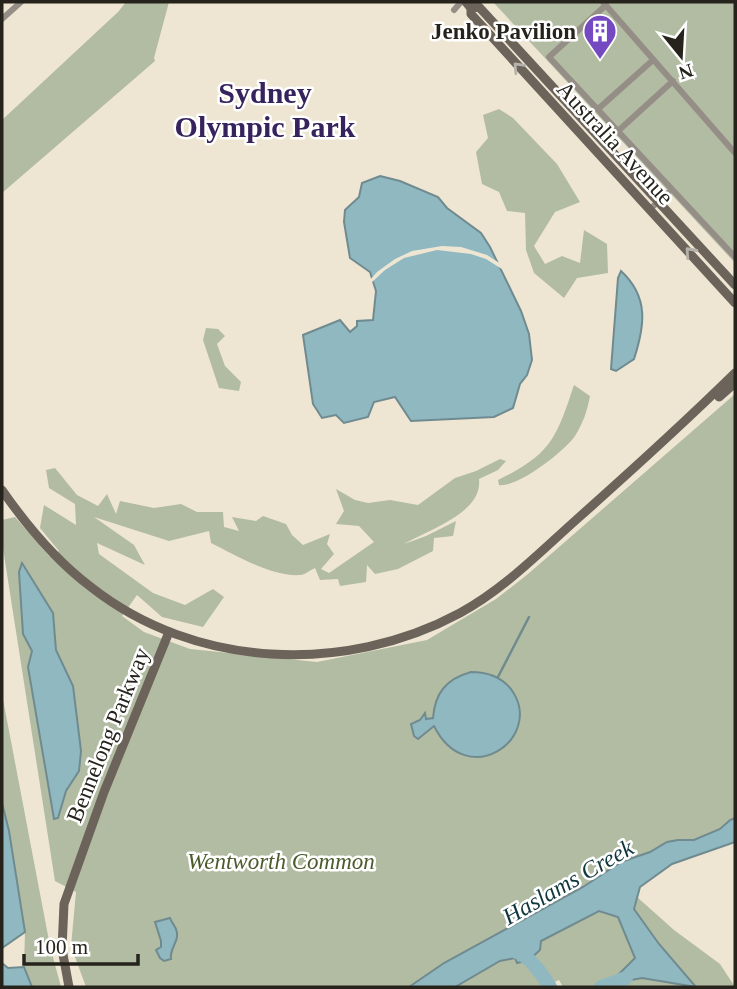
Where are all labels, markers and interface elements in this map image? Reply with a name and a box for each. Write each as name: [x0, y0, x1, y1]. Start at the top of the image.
building icon: Jenko Pavilion: [581, 12, 619, 61]
place label: Jenko Pavilion: [431, 19, 576, 44]
north arrow: [646, 21, 716, 91]
text: N: [676, 60, 696, 84]
one-way arrow: [514, 62, 527, 75]
district label: Sydney Olympic Park: [175, 76, 356, 143]
street label: Australia Avenue: [552, 76, 678, 210]
one-way arrow: [685, 247, 698, 260]
street label: Bennelong Parkway: [62, 644, 155, 826]
water label: Haslams Creek: [497, 834, 638, 930]
park label: Wentworth Common: [187, 849, 375, 874]
scale bar: [24, 922, 138, 966]
text: 100 m: [35, 935, 88, 959]

